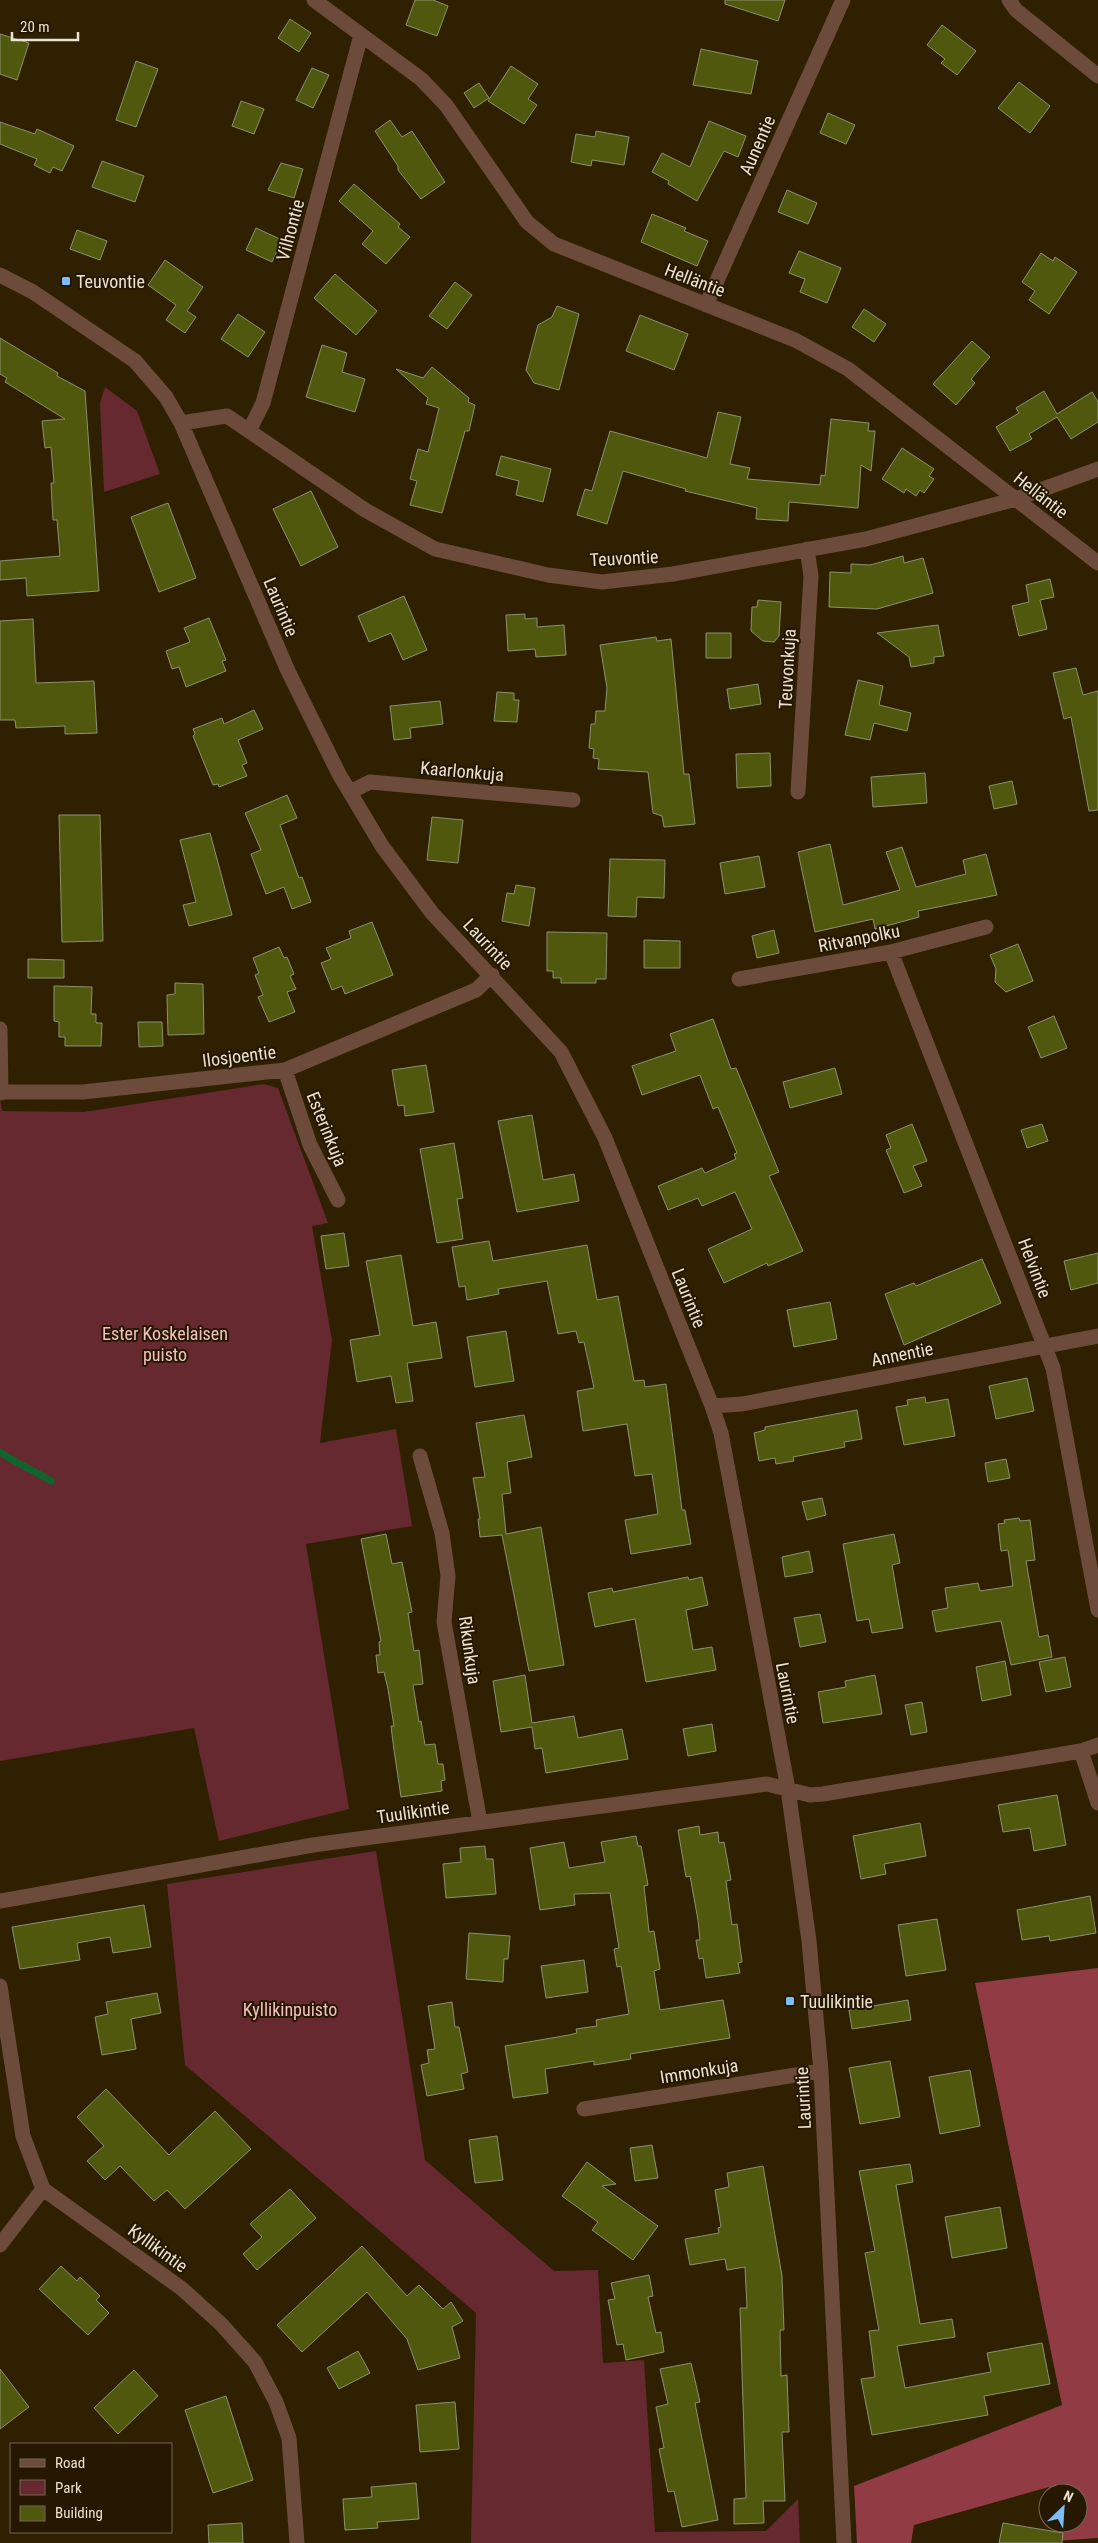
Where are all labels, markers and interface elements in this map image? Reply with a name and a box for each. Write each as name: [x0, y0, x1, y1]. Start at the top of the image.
scale bar: [12, 10, 79, 42]
text: 20 m: [20, 18, 50, 36]
street label: Aunentie: [735, 112, 779, 178]
street label: Vilhontie: [272, 197, 308, 263]
street label: Helläntie: [662, 259, 728, 301]
place label: Teuvontie: [76, 271, 145, 292]
marker: Teuvontie: [60, 275, 72, 287]
street label: Helläntie: [1010, 467, 1072, 523]
street label: Teuvontie: [589, 546, 659, 570]
street label: Laurintie: [259, 574, 303, 640]
street label: Teuvonkuja: [774, 628, 800, 710]
street label: Kaarlonkuja: [419, 757, 505, 785]
street label: Laurintie: [459, 914, 517, 974]
street label: Ritvanpolku: [816, 920, 902, 956]
street label: Ilosjoentie: [201, 1041, 277, 1071]
street label: Esterinkuja: [303, 1089, 351, 1169]
street label: Helvintie: [1014, 1235, 1056, 1301]
street label: Laurintie: [668, 1265, 710, 1331]
park label: Ester Koskelaisen puisto: [102, 1323, 228, 1365]
street label: Annentie: [869, 1338, 935, 1370]
street label: Rikunkuja: [455, 1615, 485, 1685]
street label: Laurintie: [772, 1661, 804, 1725]
street label: Tuulikintie: [375, 1797, 451, 1827]
place label: Tuulikintie: [800, 1991, 873, 2012]
marker: Tuulikintie: [784, 1995, 796, 2007]
park label: Kyllikinpuisto: [243, 1999, 337, 2020]
street label: Immonkuja: [658, 2054, 740, 2088]
street label: Laurintie: [791, 2066, 815, 2130]
street label: Kyllikintie: [124, 2219, 192, 2277]
legend: [10, 2443, 172, 2533]
text: Road: [55, 2454, 85, 2472]
text: Park: [55, 2479, 82, 2497]
north arrow: [1038, 2483, 1088, 2533]
text: N: [1061, 2487, 1076, 2505]
text: Building: [55, 2504, 103, 2522]

